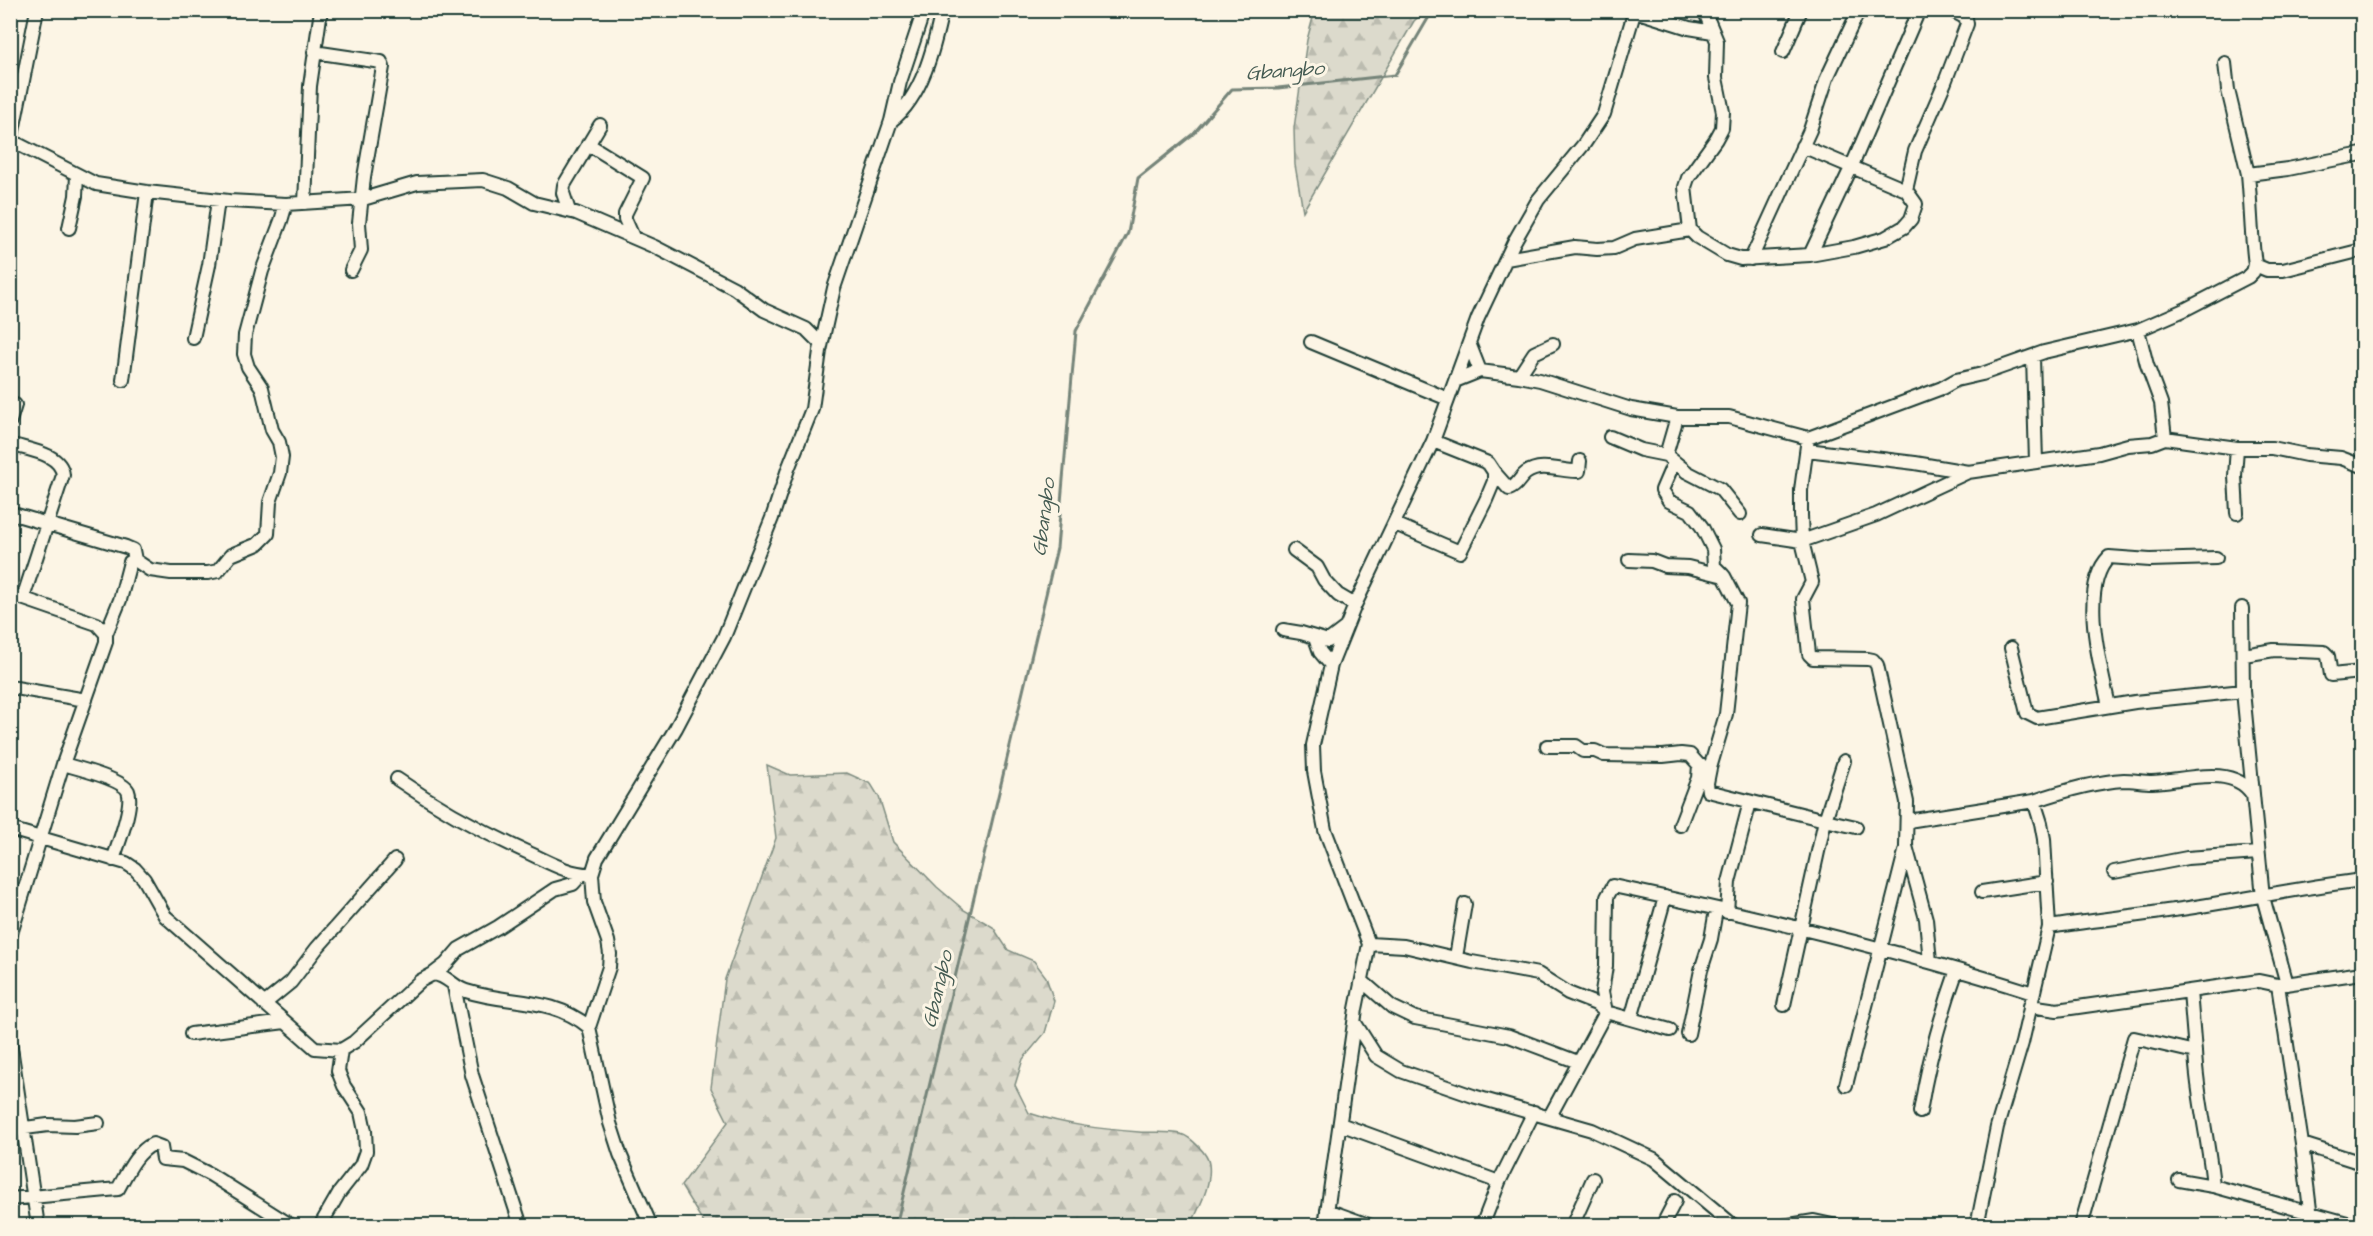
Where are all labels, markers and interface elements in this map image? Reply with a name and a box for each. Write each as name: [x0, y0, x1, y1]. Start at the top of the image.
water label: Gbangbo: [1245, 54, 1327, 89]
water label: Gbangbo: [1025, 475, 1064, 558]
water label: Gbangbo: [916, 946, 962, 1031]

